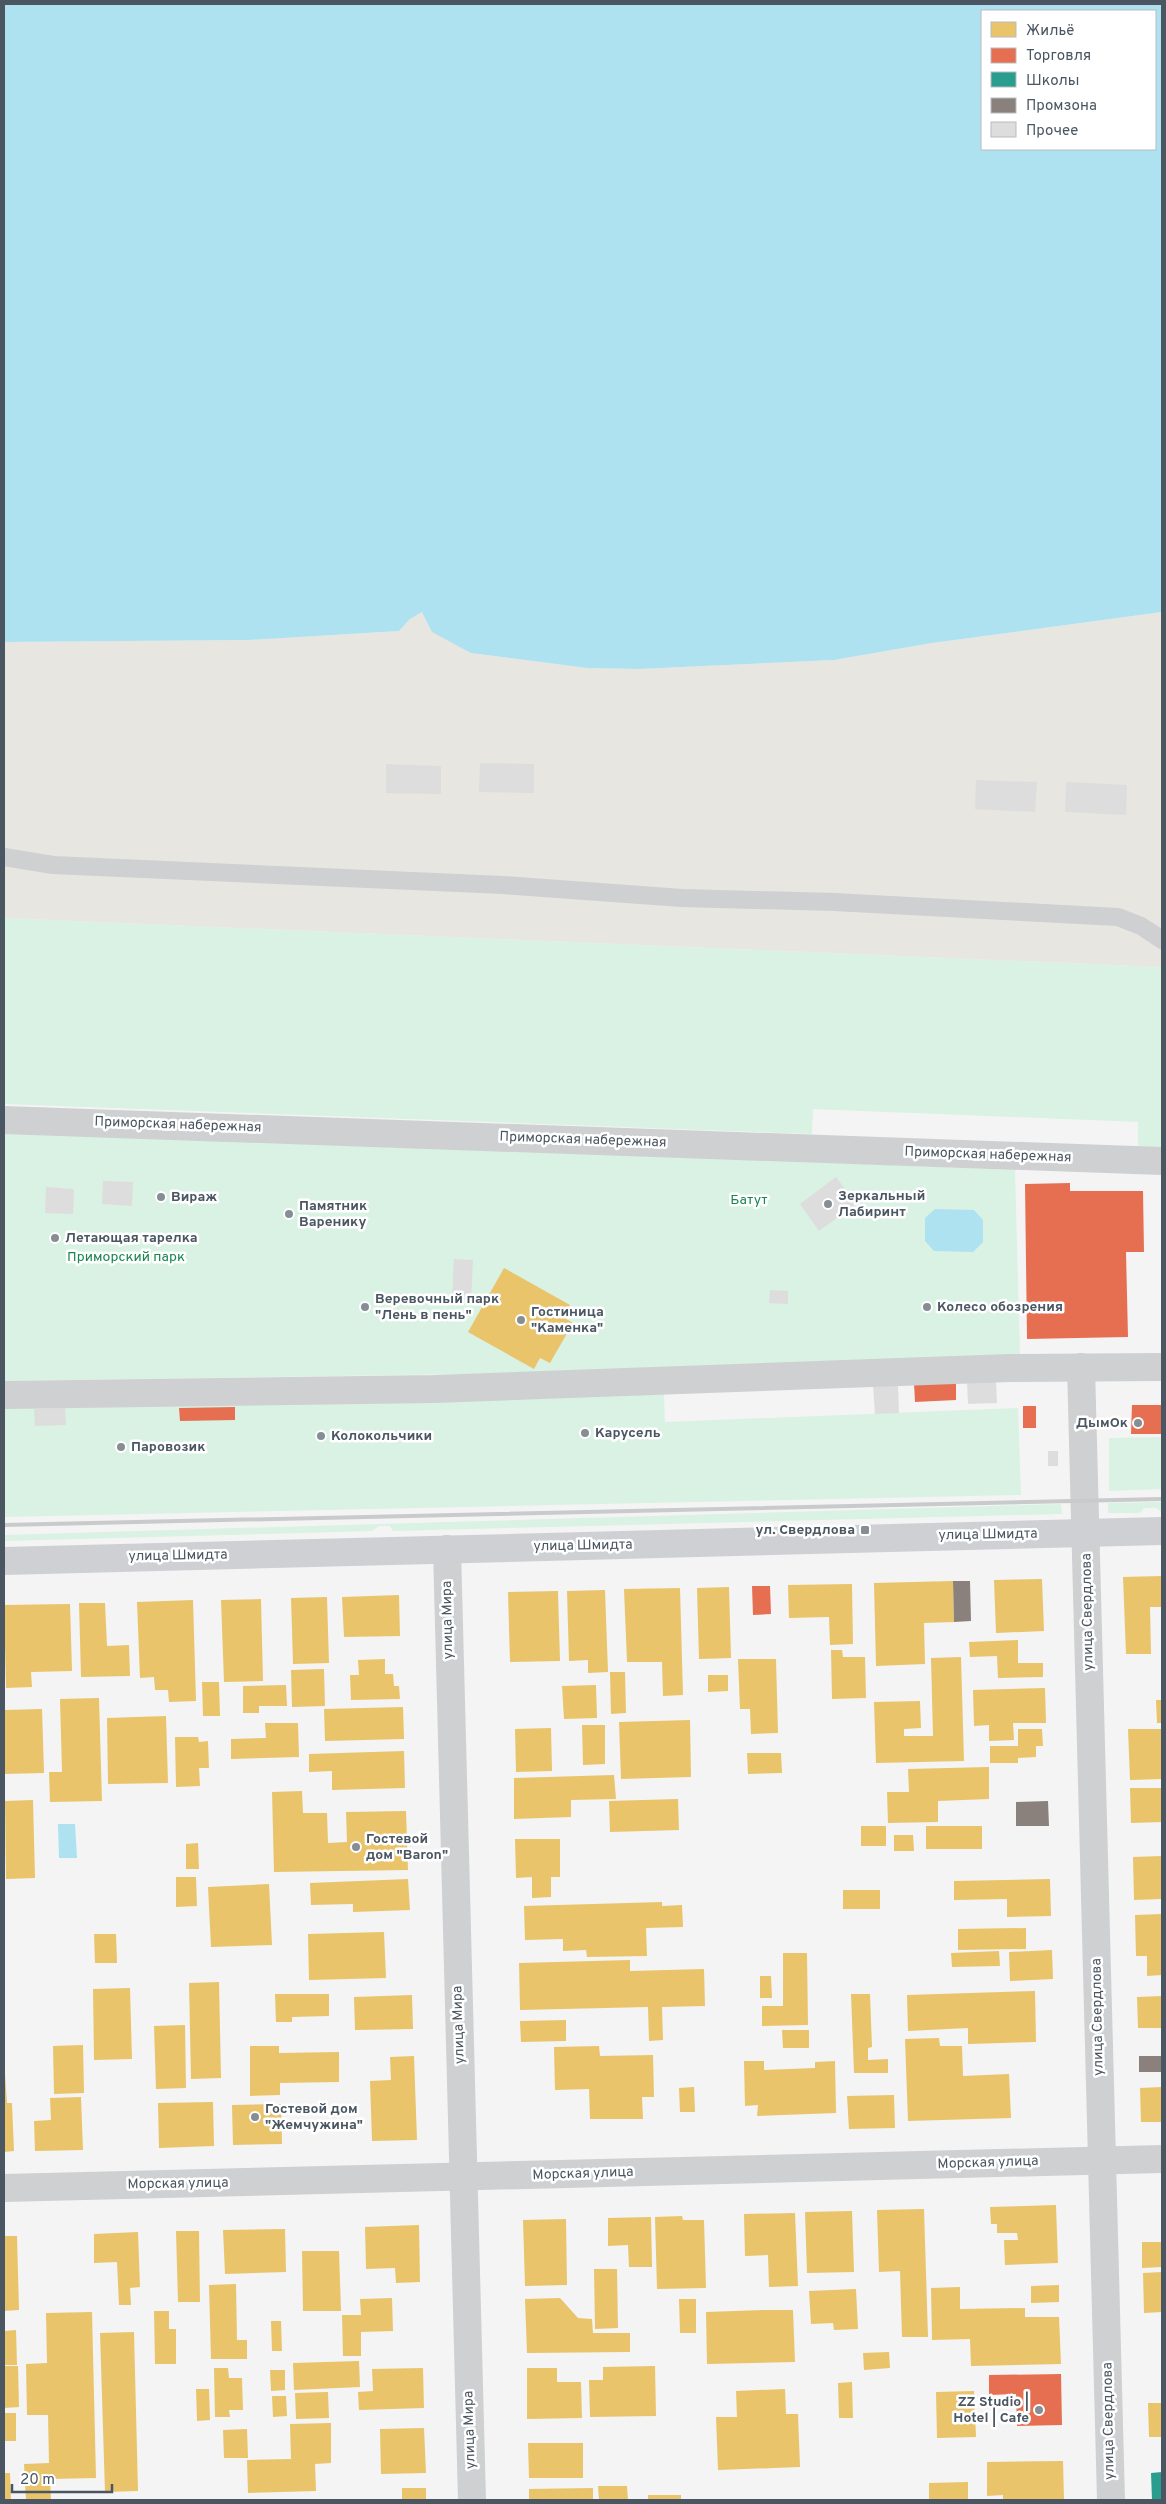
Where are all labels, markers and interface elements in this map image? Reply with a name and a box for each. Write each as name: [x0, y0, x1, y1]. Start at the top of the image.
legend: [981, 10, 1156, 150]
text: Жильё: [1026, 22, 1074, 41]
text: Торговля: [1026, 47, 1091, 66]
text: Школы: [1026, 72, 1080, 91]
text: Промзона: [1026, 97, 1097, 116]
text: Прочее: [1026, 122, 1078, 141]
street label: Приморская набережная: [94, 1114, 262, 1136]
street label: Приморская набережная: [499, 1129, 667, 1151]
street label: Приморская набережная: [904, 1144, 1072, 1166]
place label: Зеркальный Лабиринт: [838, 1188, 925, 1221]
place label: Вираж: [171, 1189, 217, 1206]
marker: Вираж: [155, 1191, 167, 1203]
park label: Батут: [730, 1192, 768, 1209]
place label: Памятник Варенику: [299, 1198, 367, 1231]
marker: Зеркальный Лабиринт: [822, 1198, 834, 1210]
marker: Памятник Варенику: [283, 1208, 295, 1220]
place label: Летающая тарелка: [65, 1230, 198, 1247]
marker: Летающая тарелка: [49, 1232, 61, 1244]
park label: Приморский парк: [67, 1249, 185, 1266]
place label: Веревочный парк "Лень в пень": [375, 1291, 499, 1324]
place label: Колесо обозрения: [937, 1299, 1063, 1316]
marker: Веревочный парк "Лень в пень": [359, 1301, 371, 1313]
marker: Колесо обозрения: [921, 1301, 933, 1313]
place label: Гостиница "Каменка": [531, 1304, 604, 1337]
marker: Гостиница "Каменка": [515, 1314, 527, 1326]
place label: ДымОк: [1076, 1415, 1128, 1432]
marker: ДымОк: [1132, 1417, 1144, 1429]
place label: Карусель: [595, 1425, 661, 1442]
marker: Карусель: [579, 1427, 591, 1439]
place label: Колокольчики: [331, 1428, 432, 1445]
marker: Колокольчики: [315, 1430, 327, 1442]
place label: Паровозик: [131, 1439, 205, 1456]
marker: Паровозик: [115, 1441, 127, 1453]
place label: ул. Свердлова: [755, 1522, 855, 1539]
marker: ул. Свердлова: [859, 1524, 871, 1536]
street label: улица Шмидта: [938, 1526, 1038, 1544]
street label: улица Шмидта: [533, 1537, 633, 1555]
street label: улица Шмидта: [128, 1547, 228, 1565]
street label: улица Свердлова: [1078, 1553, 1098, 1671]
street label: улица Мира: [439, 1581, 457, 1659]
place label: Гостевой дом "Baron": [366, 1831, 448, 1864]
marker: Гостевой дом "Baron": [350, 1841, 362, 1853]
street label: улица Свердлова: [1088, 1958, 1108, 2076]
street label: улица Мира: [449, 1985, 469, 2065]
place label: Гостевой дом "Жемчужина": [265, 2101, 363, 2134]
marker: Гостевой дом "Жемчужина": [249, 2111, 261, 2123]
street label: Морская улица: [937, 2153, 1039, 2173]
street label: Морская улица: [532, 2164, 634, 2184]
street label: Морская улица: [127, 2175, 229, 2193]
street label: улица Свердлова: [1099, 2362, 1119, 2480]
street label: улица Мира: [460, 2390, 480, 2470]
place label: ZZ Studio | Hotel | Cafe: [953, 2391, 1029, 2427]
marker: ZZ Studio | Hotel | Cafe: [1033, 2404, 1045, 2416]
scale bar: [12, 2462, 112, 2494]
text: 20 m: [20, 2471, 55, 2490]

